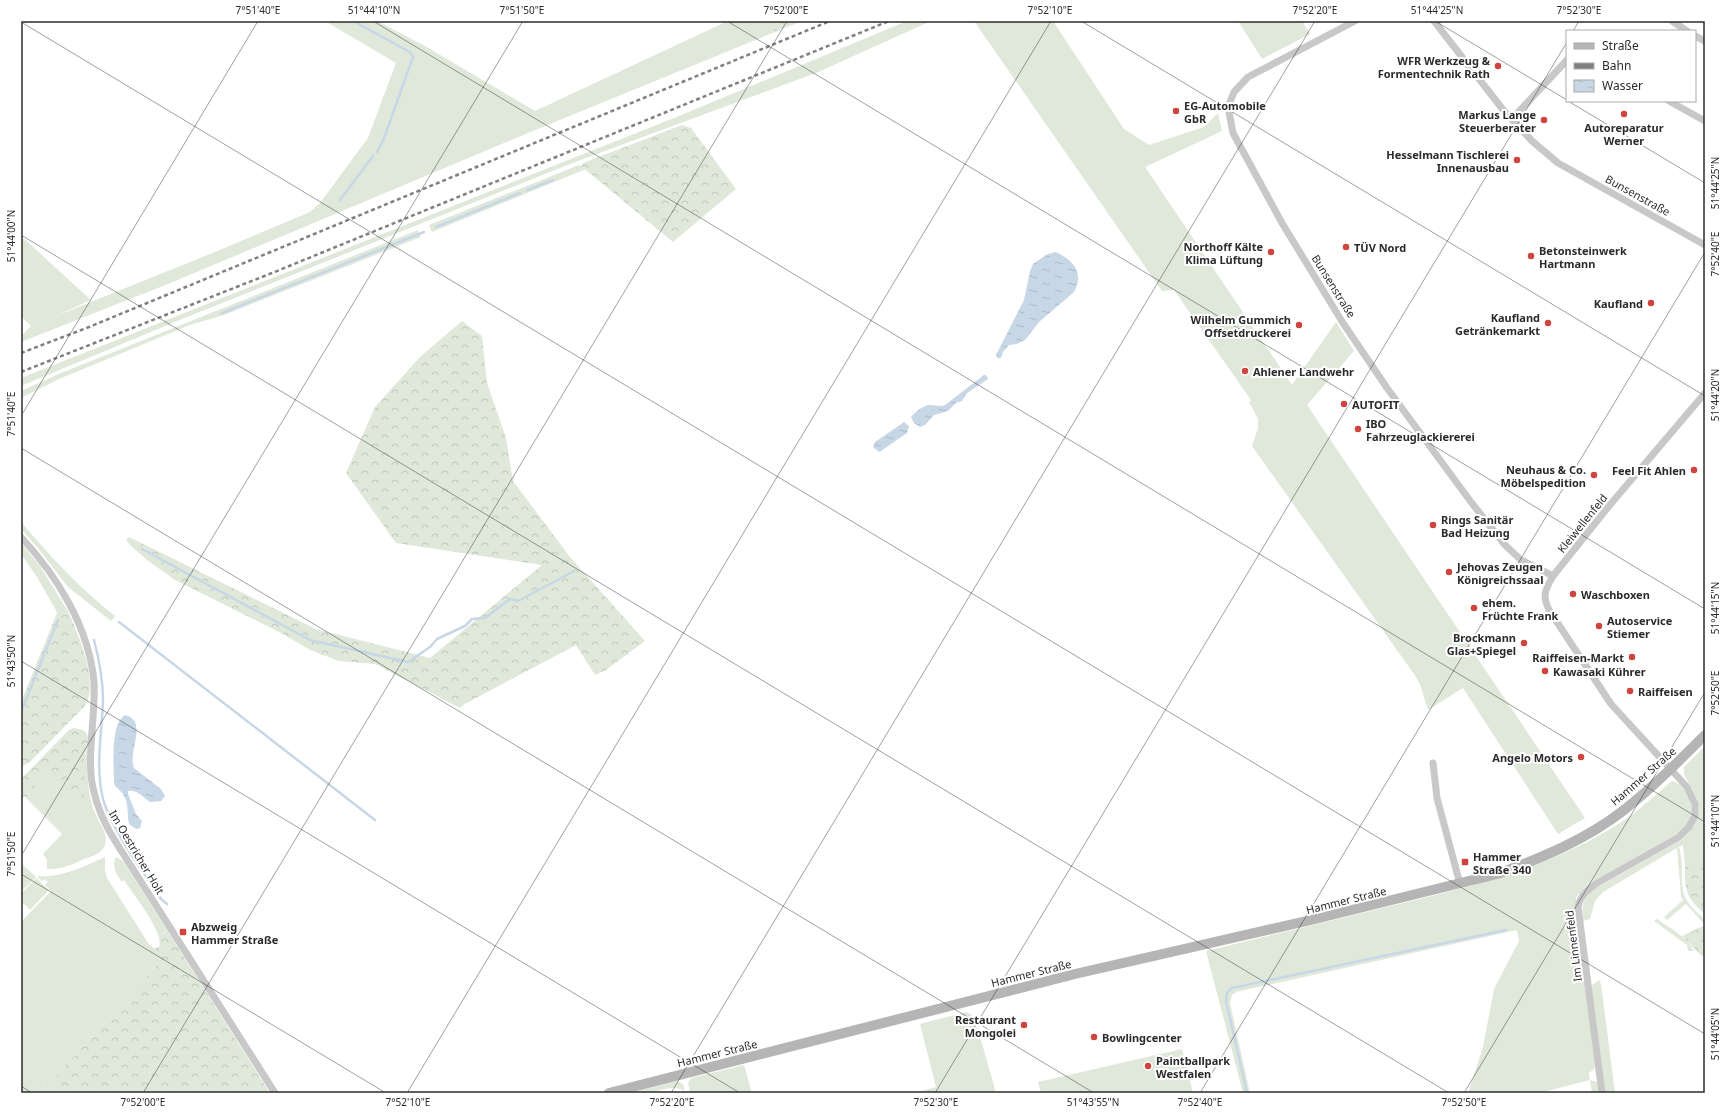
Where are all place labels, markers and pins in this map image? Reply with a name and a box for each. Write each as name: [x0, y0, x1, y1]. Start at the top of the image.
place label: WFR Werkzeug & Formentechnik Rath: [1378, 53, 1491, 81]
marker: WFR Werkzeug & Formentechnik Rath: [1493, 61, 1503, 71]
place label: EG-Automobile GbR: [1184, 98, 1266, 126]
marker: EG-Automobile GbR: [1171, 106, 1181, 116]
place label: Markus Lange Steuerberater: [1458, 107, 1536, 135]
marker: Autoreparatur Werner: [1619, 109, 1629, 119]
marker: Markus Lange Steuerberater: [1539, 115, 1549, 125]
place label: Autoreparatur Werner: [1584, 120, 1664, 148]
place label: Hesselmann Tischlerei Innenausbau: [1386, 147, 1509, 175]
marker: Hesselmann Tischlerei Innenausbau: [1512, 155, 1522, 165]
place label: Northoff Kälte Klima Lüftung: [1184, 239, 1263, 267]
place label: TÜV Nord: [1354, 240, 1406, 255]
marker: TÜV Nord: [1341, 242, 1351, 252]
place label: Betonsteinwerk Hartmann: [1539, 243, 1627, 271]
marker: Northoff Kälte Klima Lüftung: [1266, 247, 1276, 257]
marker: Betonsteinwerk Hartmann: [1526, 251, 1536, 261]
place label: Kaufland: [1594, 296, 1643, 311]
marker: Kaufland: [1646, 298, 1656, 308]
place label: Kaufland Getränkemarkt: [1455, 310, 1540, 338]
place label: Wilhelm Gummich Offsetdruckerei: [1191, 312, 1291, 340]
marker: Kaufland Getränkemarkt: [1543, 318, 1553, 328]
marker: Wilhelm Gummich Offsetdruckerei: [1294, 320, 1304, 330]
place label: Ahlener Landwehr: [1253, 364, 1354, 379]
marker: Ahlener Landwehr: [1240, 366, 1250, 376]
place label: AUTOFIT: [1352, 397, 1400, 412]
marker: AUTOFIT: [1339, 399, 1349, 409]
place label: IBO Fahrzeuglackiererei: [1366, 416, 1475, 444]
marker: IBO Fahrzeuglackiererei: [1353, 424, 1363, 434]
place label: Neuhaus & Co. Möbelspedition: [1501, 462, 1586, 490]
place label: Feel Fit Ahlen: [1612, 463, 1686, 478]
marker: Feel Fit Ahlen: [1689, 465, 1699, 475]
marker: Neuhaus & Co. Möbelspedition: [1589, 470, 1599, 480]
place label: Rings Sanitär Bad Heizung: [1441, 512, 1513, 540]
marker: Rings Sanitär Bad Heizung: [1428, 520, 1438, 530]
place label: Jehovas Zeugen Königreichssaal: [1456, 559, 1543, 587]
marker: Jehovas Zeugen Königreichssaal: [1444, 567, 1454, 577]
place label: Waschboxen: [1581, 587, 1650, 602]
marker: Waschboxen: [1568, 589, 1578, 599]
place label: ehem. Früchte Frank: [1482, 595, 1559, 623]
marker: ehem. Früchte Frank: [1469, 603, 1479, 613]
place label: Autoservice Stiemer: [1607, 613, 1673, 641]
marker: Autoservice Stiemer: [1594, 621, 1604, 631]
place label: Brockmann Glas+Spiegel: [1447, 630, 1516, 658]
marker: Brockmann Glas+Spiegel: [1519, 638, 1529, 648]
place label: Raiffeisen-Markt: [1532, 650, 1624, 665]
marker: Raiffeisen-Markt: [1627, 652, 1637, 662]
place label: Kawasaki Kührer: [1553, 664, 1646, 679]
marker: Kawasaki Kührer: [1540, 666, 1550, 676]
place label: Raiffeisen: [1638, 684, 1693, 699]
marker: Raiffeisen: [1625, 686, 1635, 696]
place label: Angelo Motors: [1492, 750, 1573, 765]
marker: Angelo Motors: [1576, 752, 1586, 762]
place label: Hammer Straße 340: [1473, 849, 1531, 877]
marker: Hammer Straße 340: [1460, 857, 1470, 867]
place label: Abzweig Hammer Straße: [191, 919, 279, 947]
marker: Abzweig Hammer Straße: [178, 927, 188, 937]
place label: Restaurant Mongolei: [955, 1012, 1016, 1040]
marker: Restaurant Mongolei: [1019, 1020, 1029, 1030]
place label: Bowlingcenter: [1102, 1030, 1182, 1045]
marker: Bowlingcenter: [1089, 1032, 1099, 1042]
place label: Paintballpark Westfalen: [1156, 1053, 1230, 1081]
marker: Paintballpark Westfalen: [1143, 1061, 1153, 1071]

